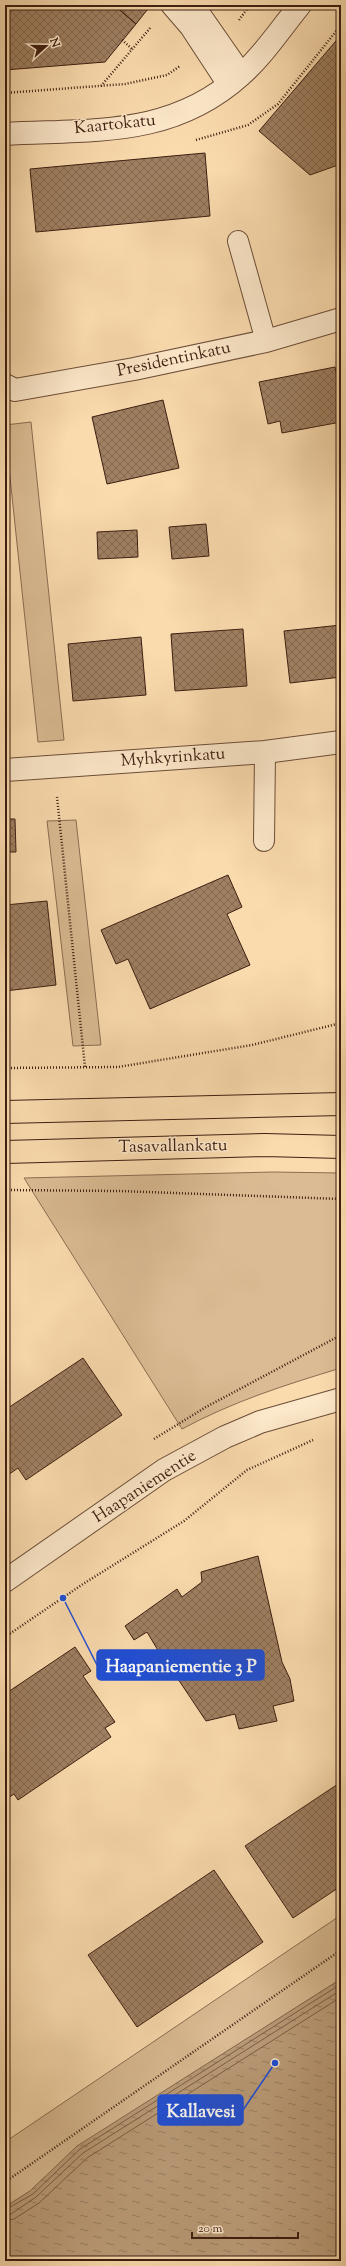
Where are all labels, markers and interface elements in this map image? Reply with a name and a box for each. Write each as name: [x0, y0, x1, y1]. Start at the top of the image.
north arrow: [26, 26, 66, 66]
text: N: [45, 35, 64, 50]
street label: Kaartokatu: [73, 109, 157, 141]
street label: Presidentinkatu: [115, 336, 233, 384]
street label: Myhkyrinkatu: [120, 742, 226, 774]
street label: Tasavallankatu: [118, 1134, 228, 1160]
street label: Haapaniementie: [89, 1444, 202, 1529]
callout: Haapaniementie 3 P: [97, 1650, 264, 1680]
text: Haapaniementie 3 P: [105, 1655, 257, 1681]
callout: Kallavesi: [158, 2095, 243, 2125]
text: Kallavesi: [167, 2100, 236, 2126]
scale bar: [192, 2214, 298, 2240]
text: 20 m: [198, 2220, 223, 2238]

